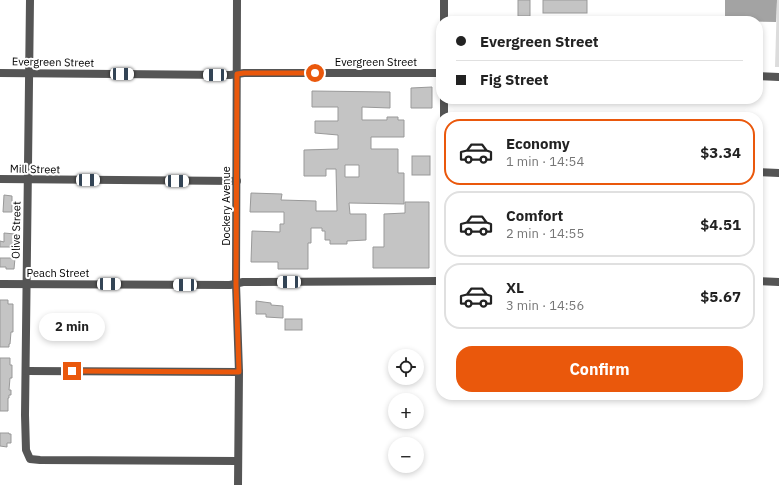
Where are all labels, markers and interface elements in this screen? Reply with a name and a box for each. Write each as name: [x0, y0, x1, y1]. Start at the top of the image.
text: Evergreen Street: [480, 32, 599, 51]
street label: Evergreen Street: [12, 54, 94, 70]
street label: Evergreen Street: [335, 55, 417, 69]
route start: [306, 64, 324, 82]
car: [110, 68, 134, 80]
car: [203, 69, 227, 81]
text: Fig Street: [480, 70, 549, 89]
icon: car: [458, 134, 494, 170]
text: Economy: [506, 134, 570, 153]
text: $3.34: [700, 143, 741, 162]
text: 1 min · 14:54: [506, 153, 584, 170]
street label: Mill Street: [10, 162, 60, 176]
street label: Dockery Avenue: [219, 166, 233, 246]
car: [76, 174, 100, 186]
car: [165, 175, 189, 187]
street label: Olive Street: [8, 201, 24, 259]
icon: car: [458, 206, 494, 242]
text: Comfort: [506, 206, 563, 225]
text: $4.51: [700, 215, 741, 234]
text: 2 min · 14:55: [506, 225, 584, 242]
street label: Peach Street: [27, 266, 90, 280]
car: [277, 276, 301, 288]
car: [97, 278, 121, 290]
icon: car: [458, 278, 494, 314]
text: XL: [506, 278, 524, 297]
car: [173, 279, 197, 291]
text: $5.67: [700, 287, 741, 306]
text: 3 min · 14:56: [506, 297, 584, 314]
callout: 2 min: [39, 313, 105, 341]
text: 2 min: [55, 318, 89, 335]
button: Confirm: [456, 346, 743, 392]
map controls: [388, 349, 424, 473]
button: locate: [388, 349, 424, 385]
route end: [63, 362, 81, 380]
button: +: [388, 393, 424, 429]
button: −: [388, 437, 424, 473]

